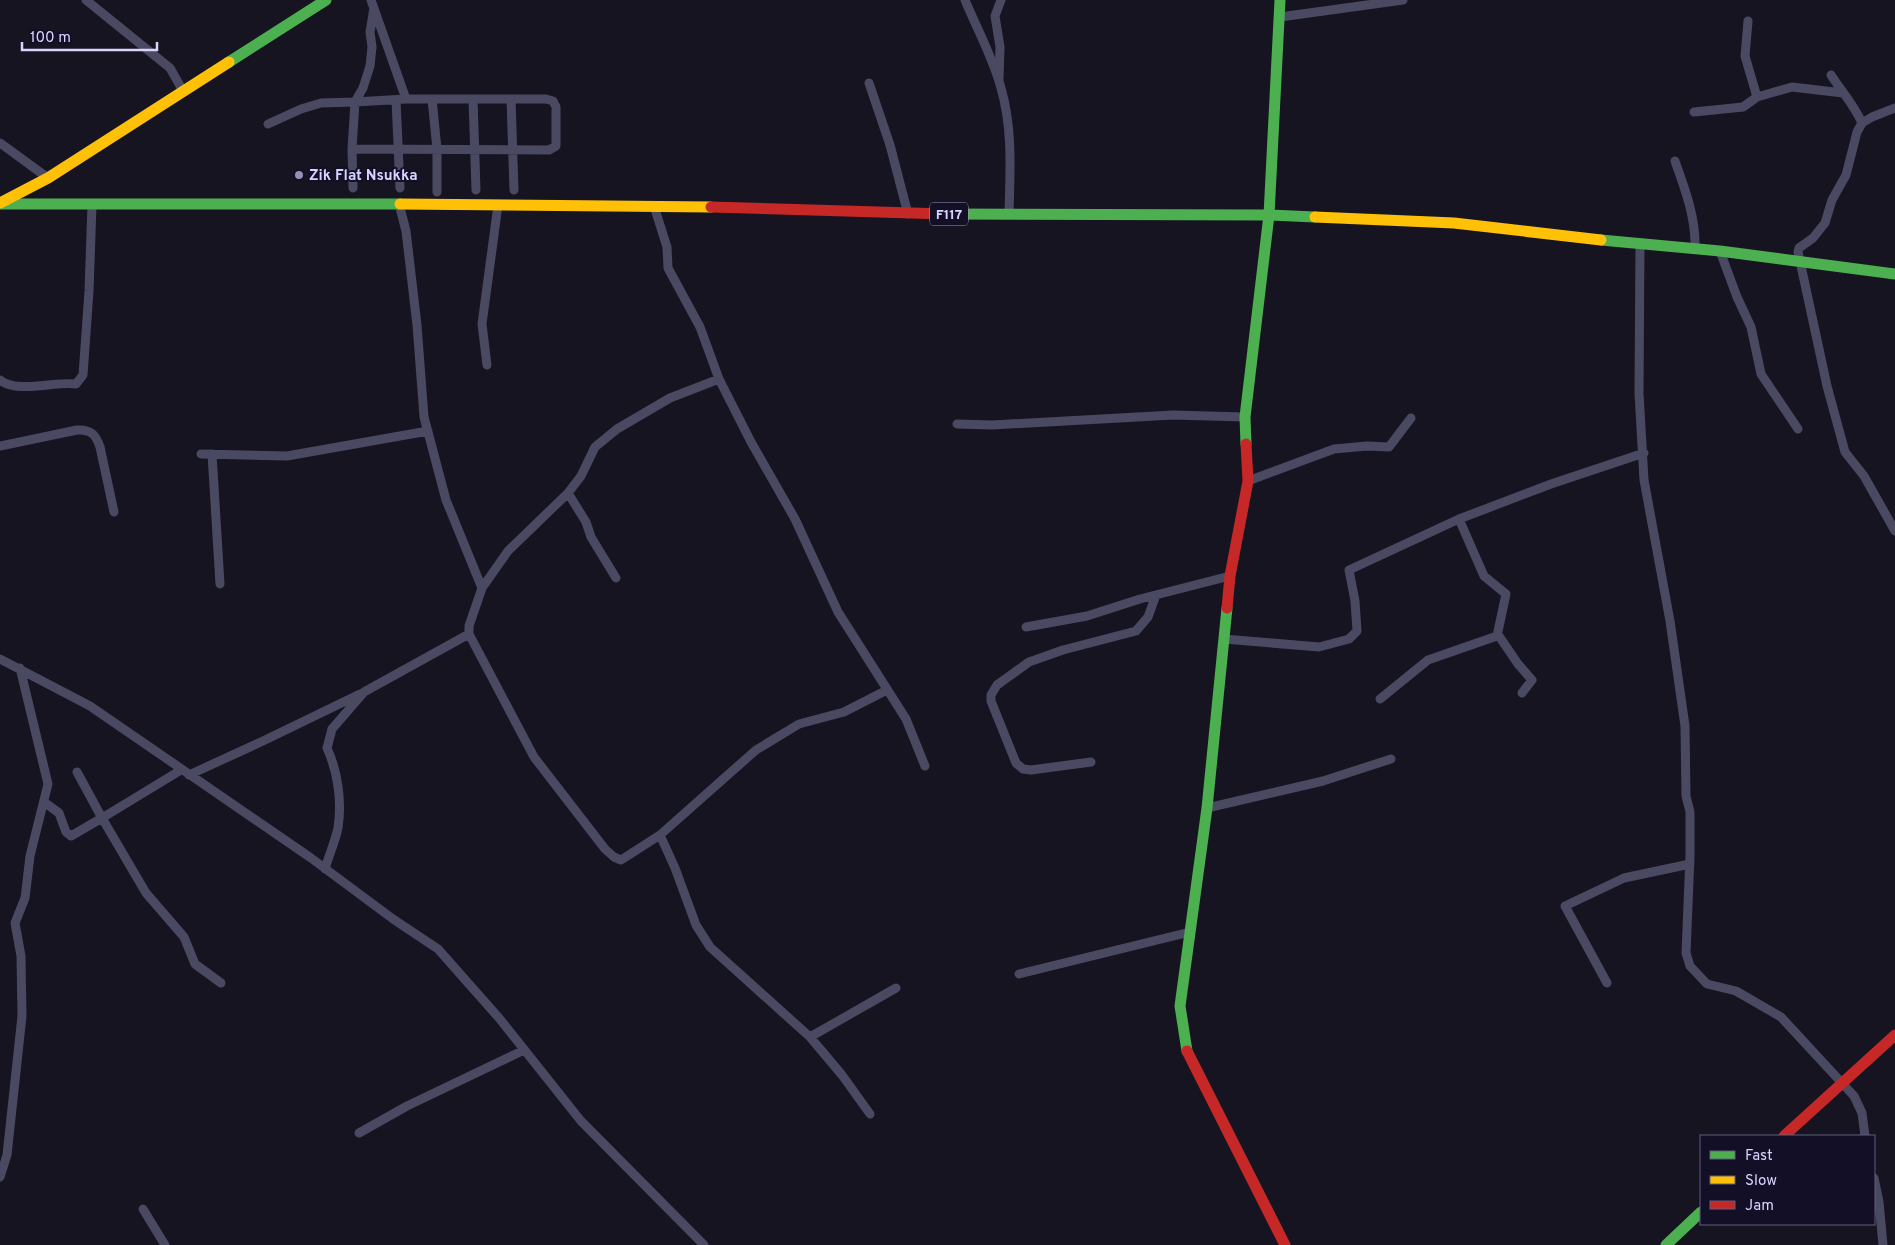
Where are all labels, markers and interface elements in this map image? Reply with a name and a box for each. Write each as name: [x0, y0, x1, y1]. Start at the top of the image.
scale bar: [22, 20, 158, 52]
text: 100 m: [30, 29, 71, 48]
place label: Zik Flat Nsukka: [309, 167, 418, 186]
marker: Zik Flat Nsukka: [293, 169, 305, 181]
road number: F117: [930, 202, 968, 225]
legend: [1700, 1135, 1875, 1225]
text: Fast: [1745, 1147, 1773, 1166]
text: Slow: [1745, 1172, 1777, 1191]
text: Jam: [1745, 1197, 1774, 1216]

